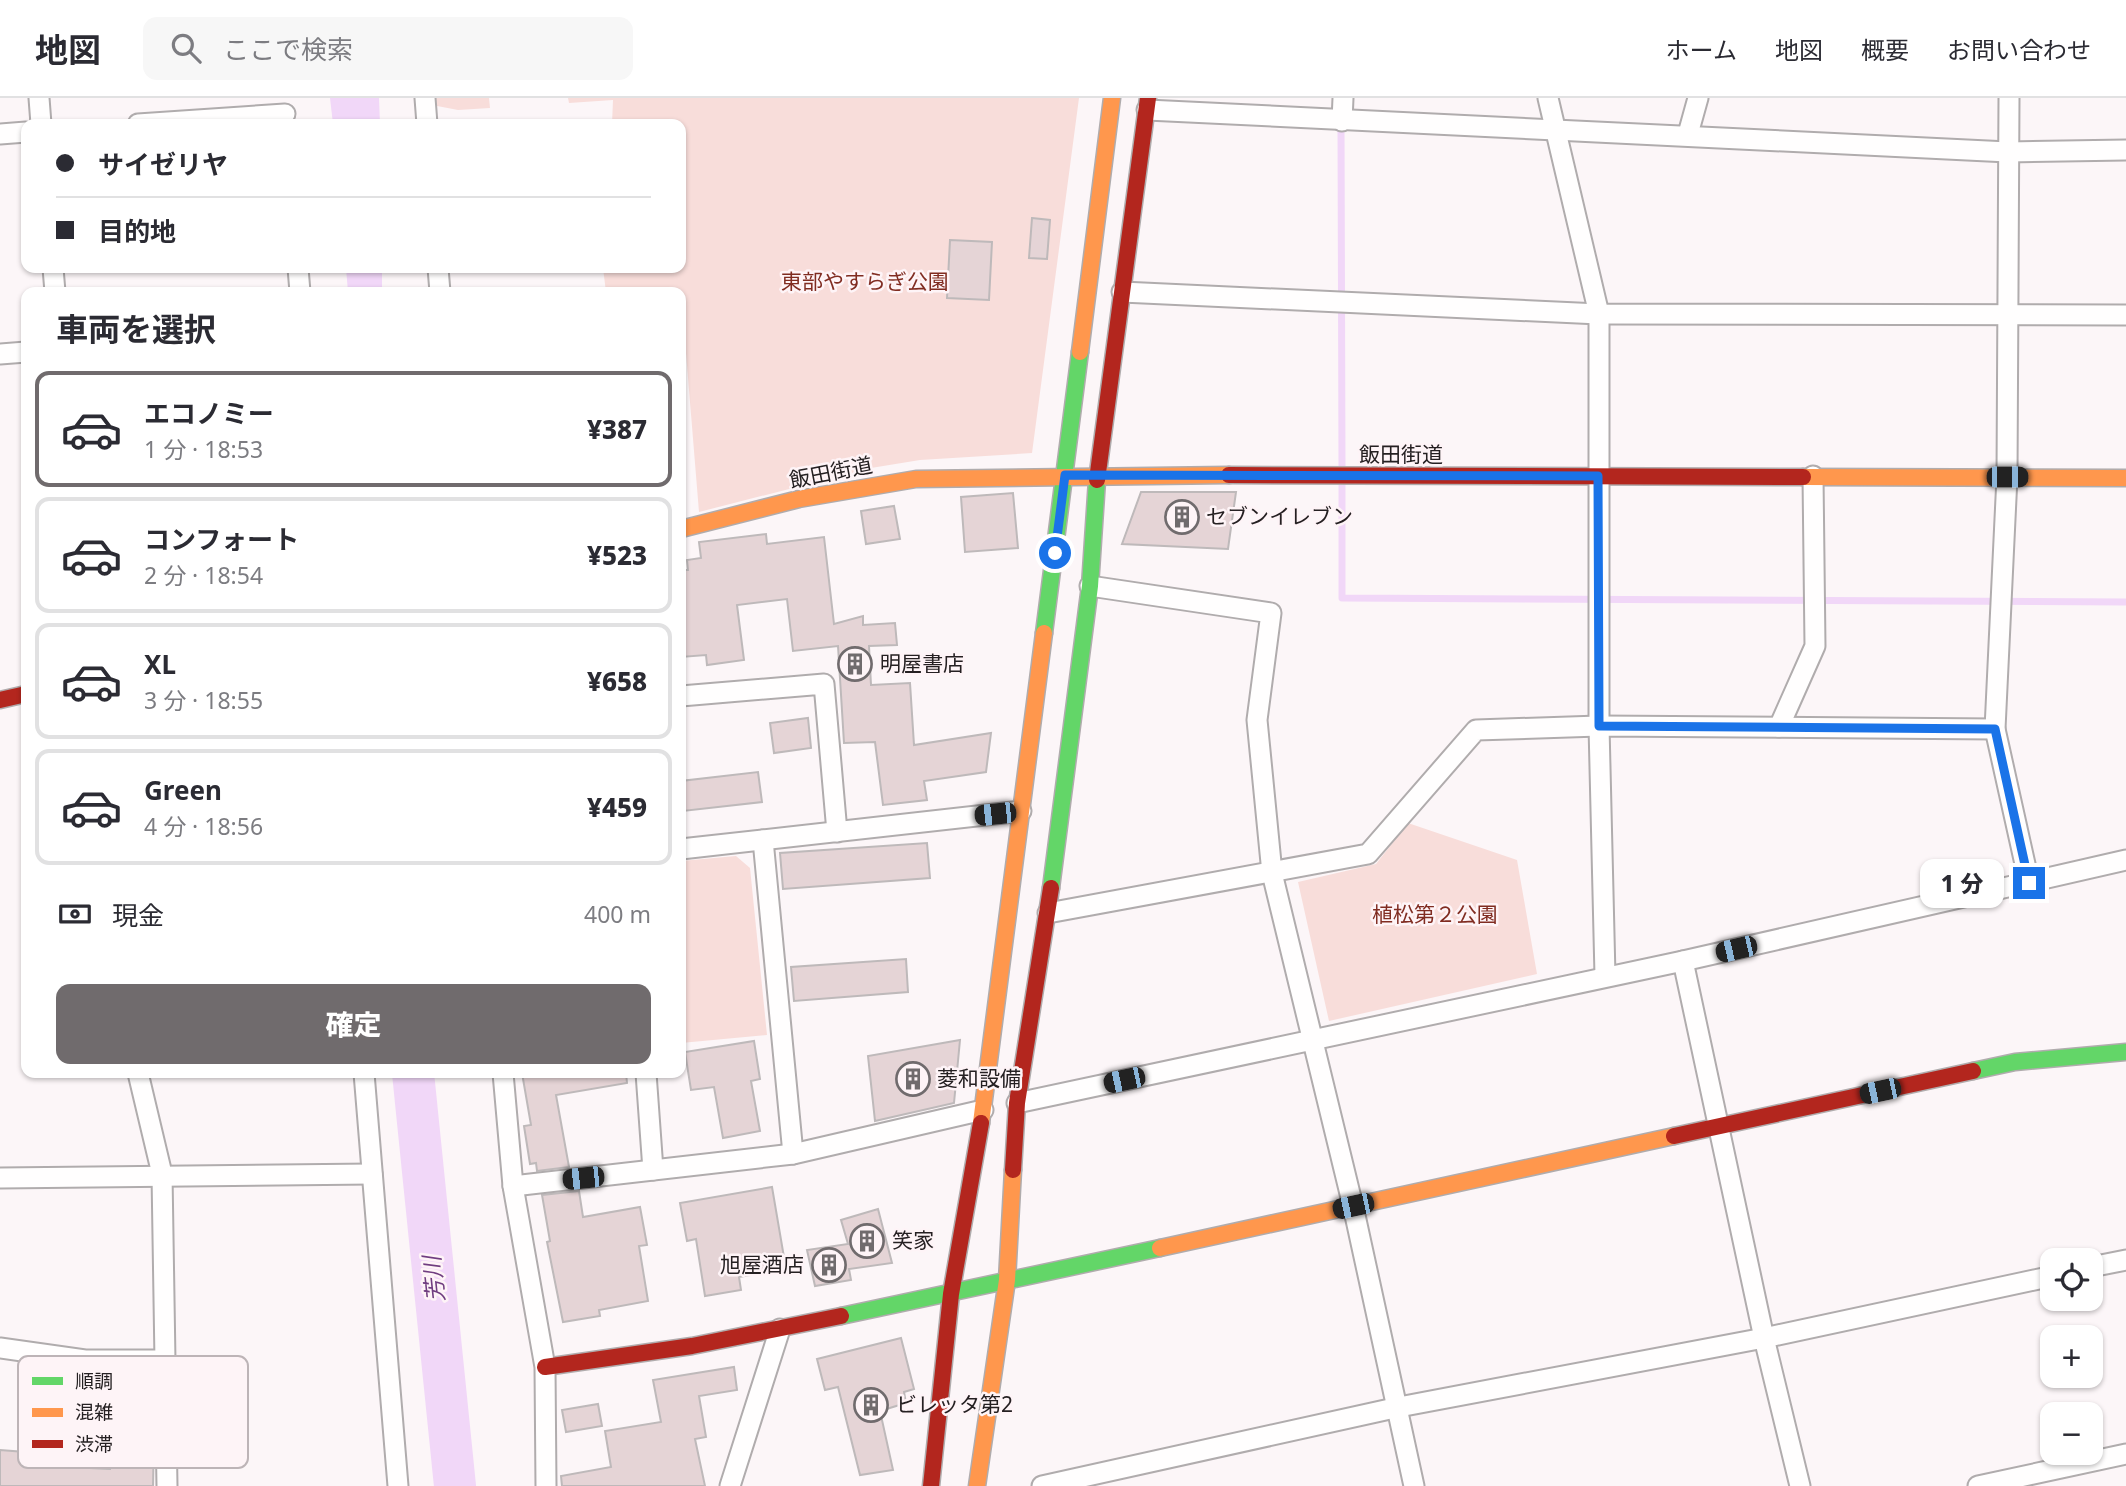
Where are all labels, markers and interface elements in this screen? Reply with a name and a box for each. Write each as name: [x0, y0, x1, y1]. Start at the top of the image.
search box: [143, 17, 633, 80]
text: 地図: [35, 27, 101, 72]
icon: search: [167, 29, 205, 67]
text: ここで検索: [223, 31, 353, 67]
text: ホーム: [1666, 33, 1737, 66]
text: 地図: [1775, 33, 1823, 66]
text: 概要: [1861, 33, 1909, 66]
text: お問い合わせ: [1947, 33, 2091, 66]
text: サイゼリヤ: [98, 146, 228, 182]
text: 目的地: [98, 213, 176, 249]
park label: 東部やすらぎ公園: [781, 267, 949, 295]
text: 車両を選択: [56, 307, 216, 350]
text: エコノミー: [144, 395, 274, 431]
icon: car: [60, 398, 123, 461]
text: ¥387: [587, 411, 647, 447]
text: 1 分 · 18:53: [144, 433, 263, 465]
street label: 飯田街道: [1359, 440, 1443, 468]
street label: 飯田街道: [787, 450, 875, 494]
car: [1987, 467, 2029, 488]
building icon: セブンイレブン: [1163, 498, 1201, 536]
place label: セブンイレブン: [1206, 502, 1353, 530]
text: コンフォート: [144, 521, 299, 557]
icon: car: [60, 524, 123, 587]
text: ¥523: [587, 537, 647, 573]
route start: [1039, 537, 1071, 569]
text: 2 分 · 18:54: [144, 559, 263, 591]
building icon: 明屋書店: [836, 645, 874, 683]
text: XL: [144, 646, 176, 682]
place label: 明屋書店: [880, 649, 964, 677]
icon: car: [60, 650, 123, 713]
text: ¥658: [587, 663, 647, 699]
text: 3 分 · 18:55: [144, 684, 263, 716]
text: Green: [144, 772, 222, 808]
icon: car: [60, 776, 123, 839]
text: ¥459: [587, 789, 647, 825]
car: [974, 801, 1017, 827]
text: 4 分 · 18:56: [144, 810, 263, 842]
callout: 1 分: [1920, 858, 2004, 908]
text: 1 分: [1941, 867, 1983, 899]
route end: [2013, 867, 2045, 899]
icon: cash: [56, 895, 94, 933]
text: 現金: [112, 897, 164, 933]
text: 400 m: [584, 898, 651, 930]
park label: 植松第２公園: [1372, 900, 1498, 928]
car: [1714, 934, 1759, 964]
button: 確定: [56, 984, 651, 1064]
building icon: 菱和設備: [894, 1060, 932, 1098]
place label: 菱和設備: [937, 1064, 1021, 1092]
car: [1102, 1065, 1147, 1095]
car: [1858, 1076, 1903, 1106]
car: [562, 1165, 605, 1191]
car: [1331, 1191, 1376, 1221]
building icon: 笑家: [848, 1222, 886, 1260]
place label: 笑家: [892, 1226, 934, 1254]
building icon: 旭屋酒店: [810, 1246, 848, 1284]
map controls: [2040, 1248, 2103, 1465]
button: locate: [2040, 1248, 2103, 1311]
place label: 旭屋酒店: [720, 1250, 804, 1278]
water label: 芳川: [414, 1252, 451, 1304]
button: +: [2040, 1325, 2103, 1388]
legend: [18, 1356, 248, 1468]
text: 順調: [75, 1368, 113, 1394]
building icon: ビレッタ第2: [852, 1386, 890, 1424]
place label: ビレッタ第2: [896, 1390, 1013, 1418]
text: 混雑: [75, 1399, 113, 1425]
button: −: [2040, 1402, 2103, 1465]
text: 渋滞: [75, 1431, 113, 1457]

